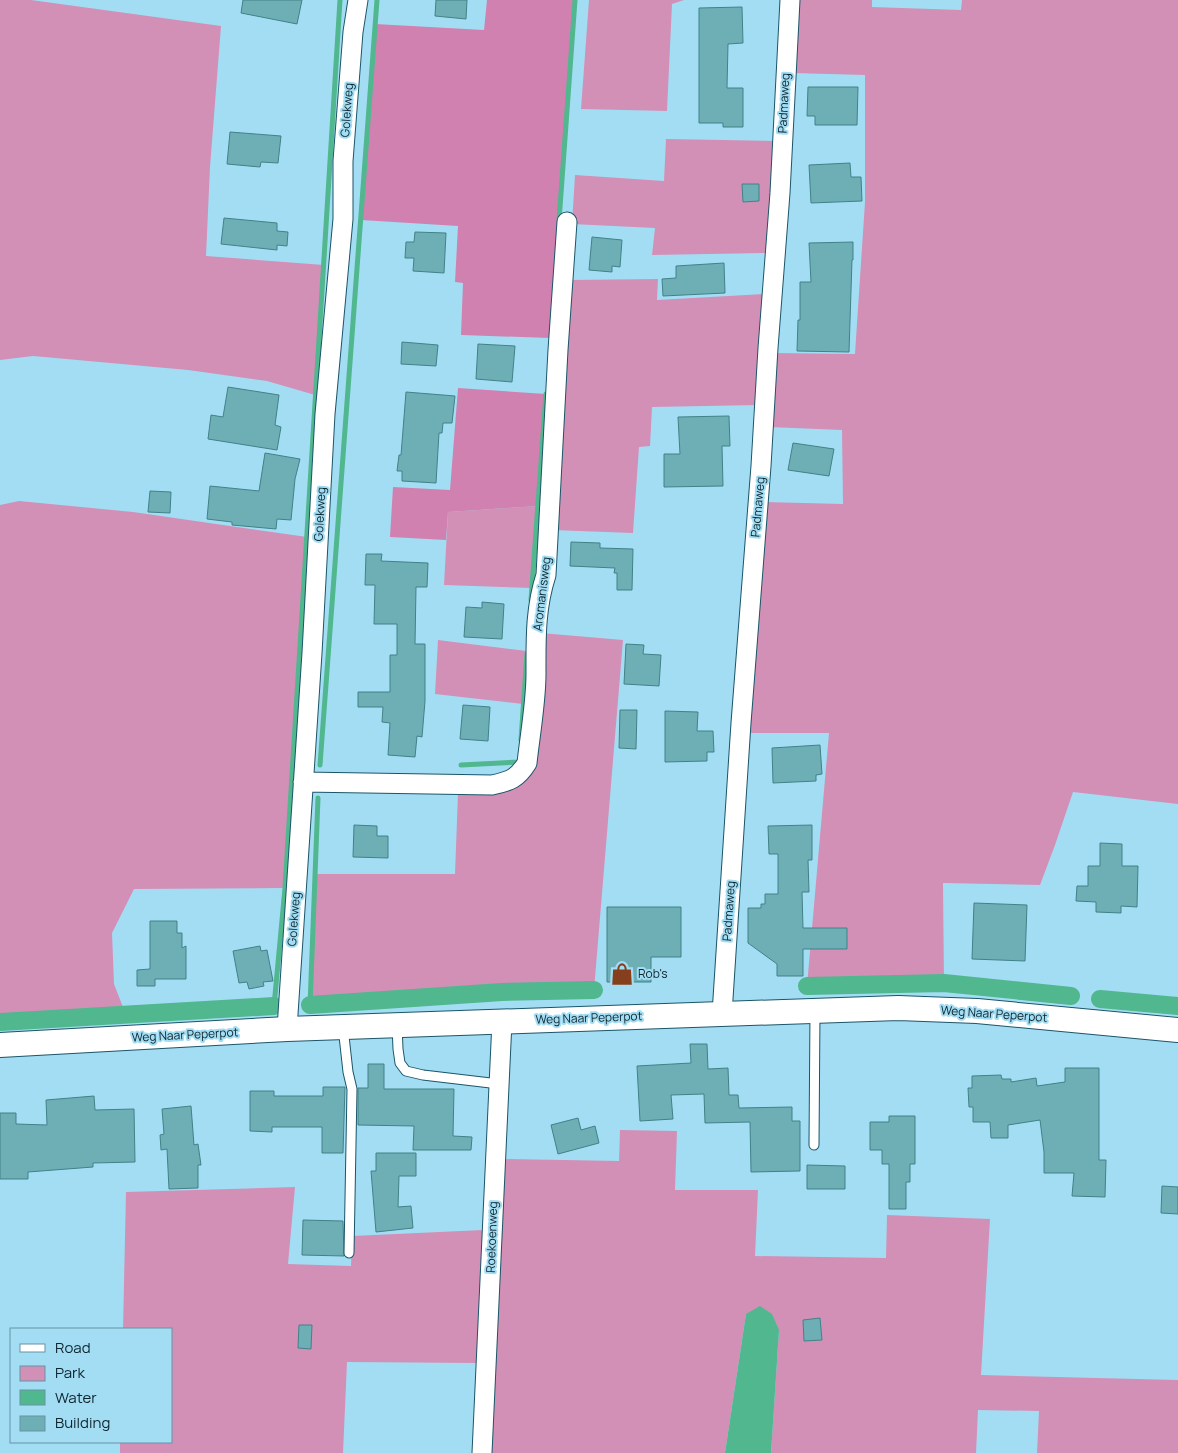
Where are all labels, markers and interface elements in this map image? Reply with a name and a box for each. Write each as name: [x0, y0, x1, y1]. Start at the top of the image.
street label: Padmaweg: [773, 72, 794, 134]
street label: Golekweg: [336, 82, 357, 138]
street label: Padmaweg: [746, 476, 769, 538]
street label: Golekweg: [310, 486, 329, 542]
street label: Aromanisweg: [529, 556, 554, 632]
street label: Padmaweg: [718, 880, 739, 942]
street label: Golekweg: [283, 891, 304, 947]
shop icon: Rob's: [609, 961, 635, 987]
place label: Rob's: [638, 965, 667, 982]
street label: Weg Naar Peperpot: [940, 1001, 1048, 1026]
street label: Weg Naar Peperpot: [535, 1007, 643, 1028]
street label: Weg Naar Peperpot: [131, 1023, 239, 1046]
street label: Roekoenweg: [482, 1201, 501, 1273]
legend: [10, 1328, 172, 1443]
text: Road: [55, 1337, 91, 1358]
text: Park: [55, 1362, 85, 1383]
text: Water: [55, 1387, 97, 1408]
text: Building: [55, 1412, 110, 1433]

